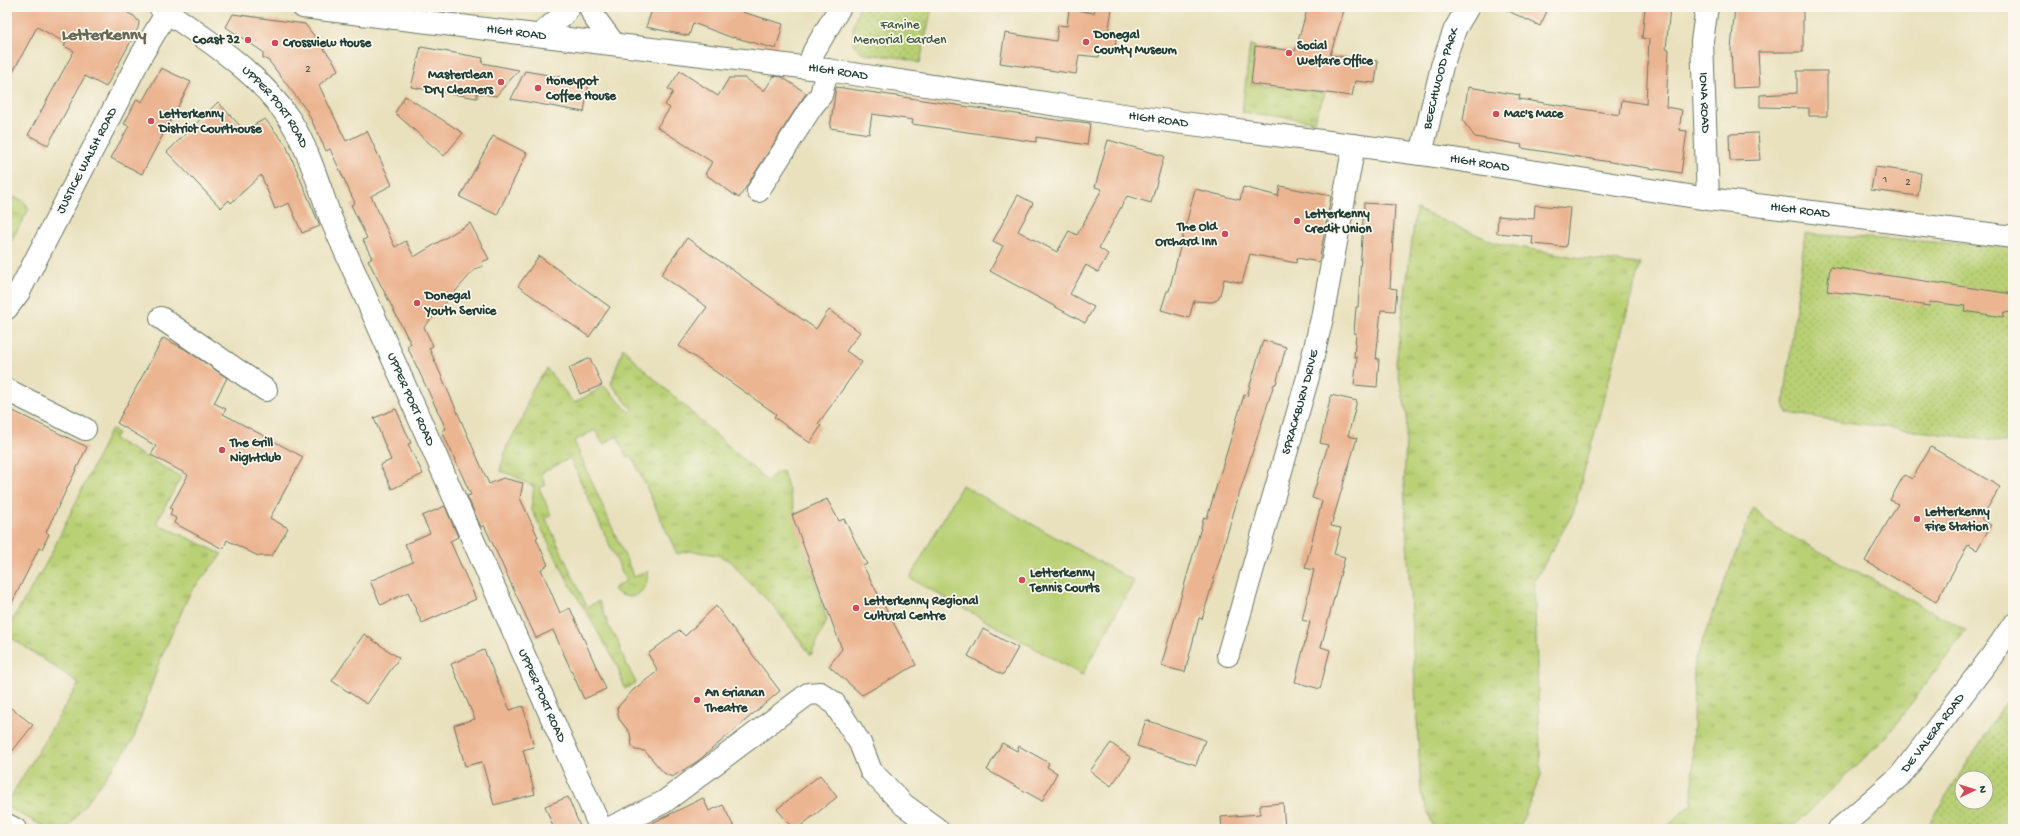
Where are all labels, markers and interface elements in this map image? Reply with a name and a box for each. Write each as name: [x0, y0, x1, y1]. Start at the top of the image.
park label: Famine Memorial Garden: [854, 18, 947, 48]
street label: HIGH ROAD: [486, 22, 548, 44]
street label: BEECHWOOD PARK: [1419, 24, 1463, 132]
district label: Letterkenny: [62, 26, 147, 46]
place label: Donegal County Museum: [1093, 28, 1178, 58]
place label: Coast 32: [192, 33, 241, 48]
marker: Coast 32: [243, 35, 253, 45]
place label: Crossview House: [282, 36, 372, 51]
marker: Donegal County Museum: [1081, 37, 1091, 47]
marker: Crossview House: [270, 38, 280, 48]
place label: Social Welfare Office: [1296, 39, 1374, 69]
marker: Social Welfare Office: [1284, 48, 1294, 58]
street label: HIGH ROAD: [807, 60, 869, 84]
street label: UPPER PORT ROAD: [239, 63, 312, 151]
house number: 2: [305, 64, 311, 76]
place label: Masterclean Dry Cleaners: [423, 68, 494, 98]
street label: IONA ROAD: [1696, 72, 1713, 134]
place label: Honeypot Coffee House: [545, 74, 617, 104]
marker: Masterclean Dry Cleaners: [496, 77, 506, 87]
marker: Honeypot Coffee House: [533, 83, 543, 93]
street label: JUSTICE WALSH ROAD: [53, 104, 121, 216]
place label: Letterkenny District Courthouse: [158, 107, 263, 137]
place label: Mac's Mace: [1504, 107, 1564, 122]
street label: HIGH ROAD: [1128, 108, 1190, 131]
marker: Mac's Mace: [1491, 109, 1501, 119]
marker: Letterkenny District Courthouse: [146, 116, 156, 126]
street label: HIGH ROAD: [1449, 151, 1511, 175]
house number: 1: [1882, 174, 1887, 186]
house number: 2: [1905, 177, 1911, 189]
street label: HIGH ROAD: [1769, 199, 1831, 222]
place label: Letterkenny Credit Union: [1304, 207, 1372, 237]
marker: Letterkenny Credit Union: [1292, 216, 1302, 226]
place label: The Old Orchard Inn: [1155, 220, 1218, 250]
marker: The Old Orchard Inn: [1220, 229, 1230, 239]
place label: Donegal Youth Service: [423, 289, 498, 319]
marker: Donegal Youth Service: [412, 298, 422, 308]
street label: SPRACKBURN DRIVE: [1279, 347, 1322, 456]
street label: UPPER PORT ROAD: [384, 350, 438, 449]
place label: The Grill Nightclub: [229, 436, 281, 466]
marker: The Grill Nightclub: [217, 445, 227, 455]
place label: Letterkenny Fire Station: [1924, 505, 1990, 535]
marker: Letterkenny Fire Station: [1912, 514, 1922, 524]
place label: Letterkenny Tennis Courts: [1029, 566, 1101, 596]
marker: Letterkenny Tennis Courts: [1017, 575, 1027, 585]
place label: Letterkenny Regional Cultural Centre: [863, 594, 979, 624]
marker: Letterkenny Regional Cultural Centre: [851, 603, 861, 613]
street label: UPPER PORT ROAD: [515, 647, 569, 745]
place label: An Grianan Theatre: [704, 686, 765, 716]
street label: DE VALERA ROAD: [1897, 690, 1968, 776]
marker: An Grianan Theatre: [692, 695, 702, 705]
north arrow: [1954, 770, 1994, 810]
text: N: [1976, 785, 1988, 793]

